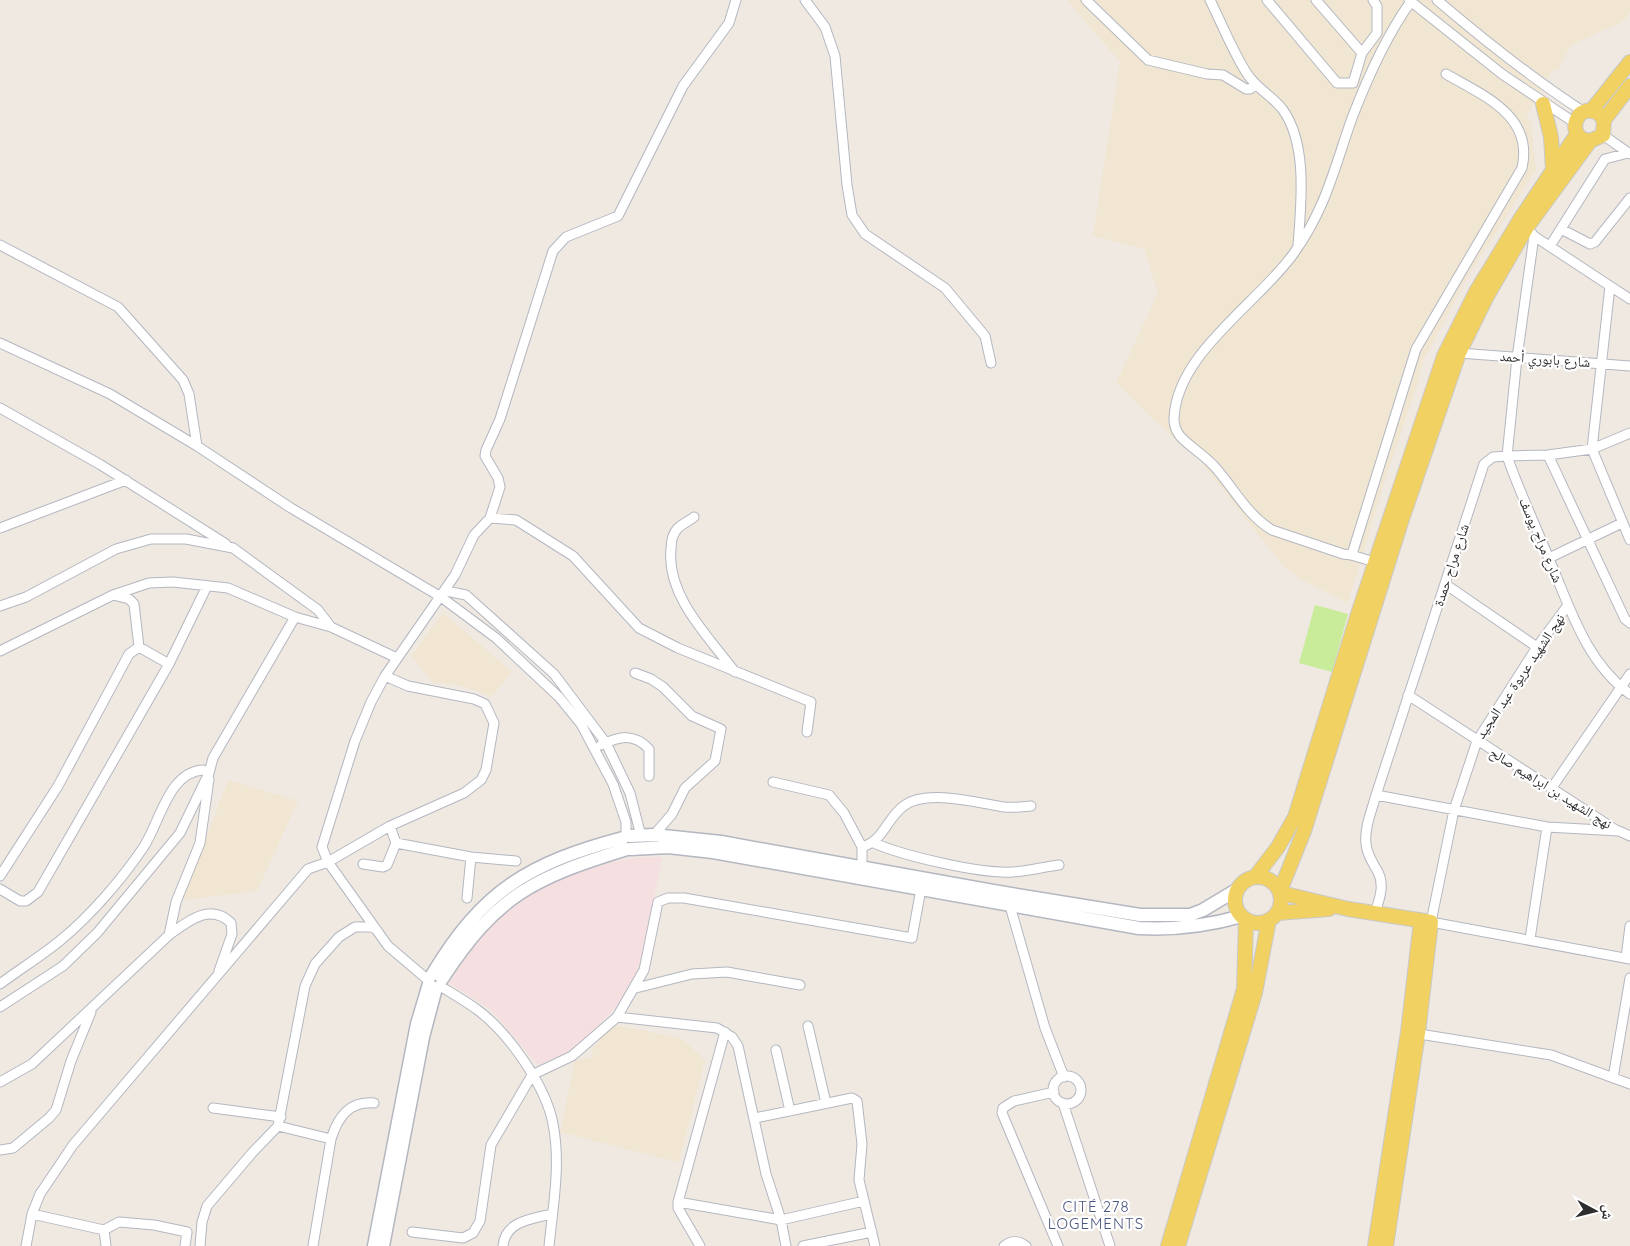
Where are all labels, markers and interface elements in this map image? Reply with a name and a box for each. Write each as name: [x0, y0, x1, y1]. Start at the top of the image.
street label: شارع بابوري أحمد: [1499, 347, 1591, 374]
street label: شارع مراح يوسف: [1514, 495, 1567, 586]
street label: شارع مراح حمدة: [1429, 522, 1474, 609]
street label: نهج الشهيد عريوة عبد المجيد: [1471, 610, 1569, 743]
street label: نهج الشهيد بن ابراهيم صالح: [1486, 743, 1616, 834]
north arrow: [1570, 1186, 1620, 1236]
district label: CITÉ 278 LOGEMENTS: [1048, 1197, 1144, 1233]
text: ش: [1598, 1204, 1618, 1221]

